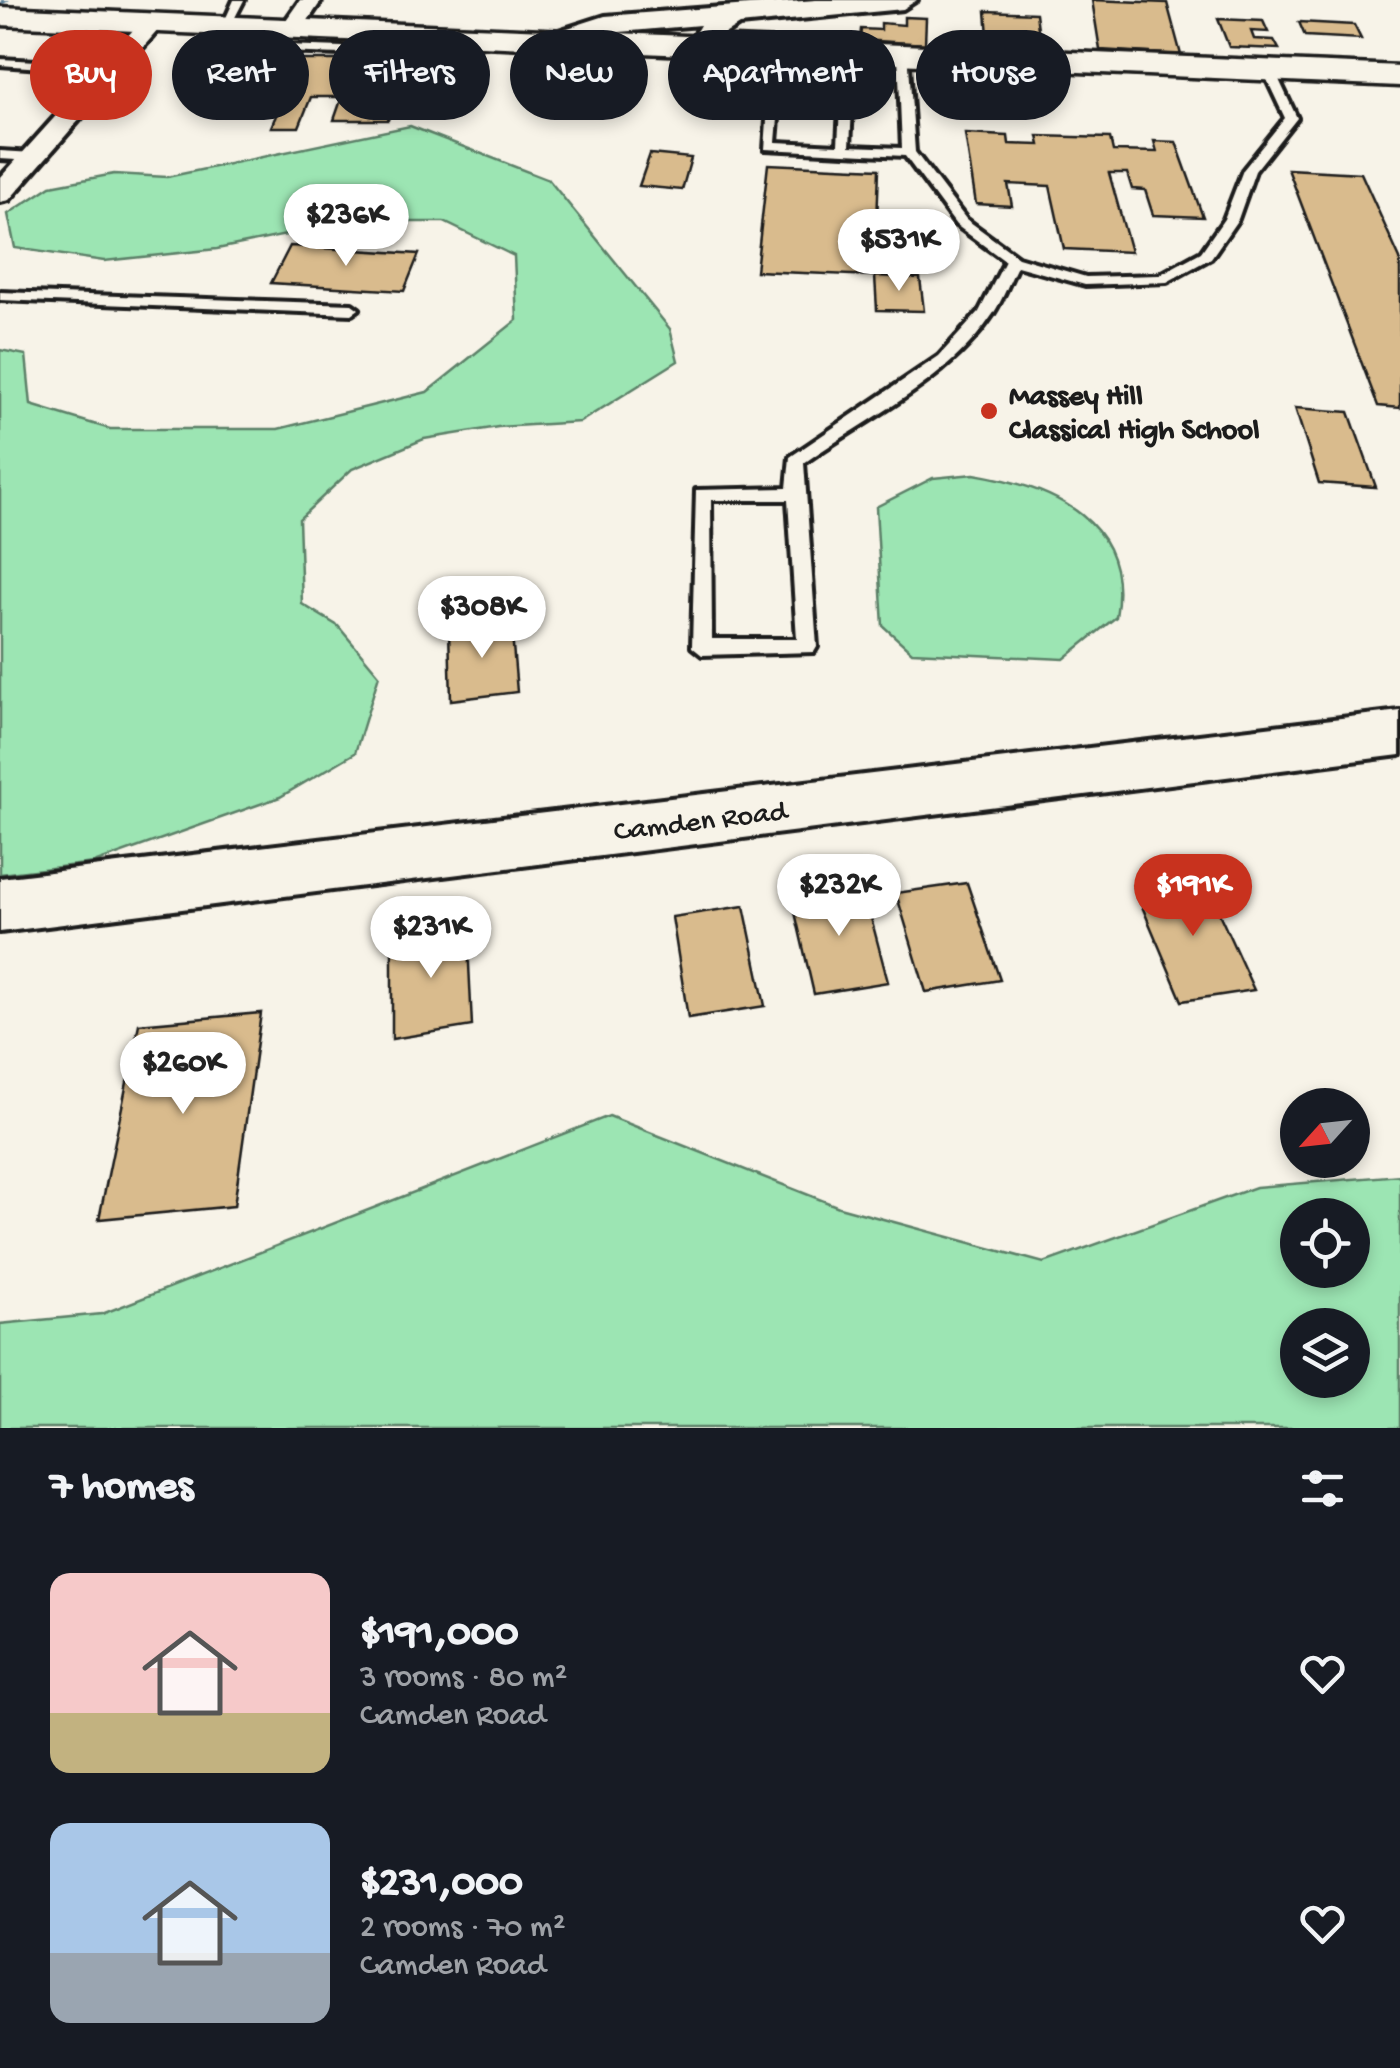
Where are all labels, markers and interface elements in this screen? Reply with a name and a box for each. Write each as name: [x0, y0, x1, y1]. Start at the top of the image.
chip: Buy: [30, 30, 152, 120]
chip: Rent: [172, 30, 309, 120]
chip: Filters: [329, 30, 490, 120]
chip: New: [510, 30, 648, 120]
chip: Apartment: [668, 30, 896, 120]
chip: House: [916, 30, 1071, 120]
pin: $236K: [276, 184, 416, 269]
text: $236K: [306, 197, 386, 235]
pin: $531K: [829, 209, 969, 294]
text: $531K: [860, 222, 938, 260]
place label: Massey Hill Classical High School: [1009, 381, 1260, 450]
marker: Massey Hill Classical High School: [978, 400, 1000, 422]
pin: $308K: [412, 576, 552, 661]
text: $308K: [440, 589, 524, 627]
street label: Camden Road: [612, 795, 792, 851]
pin: $232K: [769, 854, 909, 939]
pin: $191K: [1123, 854, 1263, 939]
text: $232K: [799, 867, 879, 905]
text: $191K: [1156, 867, 1230, 905]
pin: $231K: [361, 896, 501, 981]
text: $231K: [392, 909, 470, 947]
pin: $260K: [113, 1032, 253, 1117]
text: $260K: [142, 1045, 224, 1083]
north arrow: [1280, 1088, 1370, 1178]
map controls: [1280, 1088, 1370, 1398]
button: locate: [1280, 1198, 1370, 1288]
button: layers: [1280, 1308, 1370, 1398]
icon: filters: [1295, 1461, 1350, 1516]
text: 7 homes: [50, 1464, 193, 1513]
text: $191,000: [360, 1611, 519, 1660]
icon: home: [130, 1613, 250, 1733]
icon: heart: [1295, 1646, 1350, 1701]
text: 3 rooms · 80 m²: [360, 1660, 567, 1698]
text: Camden Road: [360, 1698, 546, 1736]
text: $231,000: [360, 1861, 523, 1910]
icon: home: [130, 1863, 250, 1983]
icon: heart: [1295, 1896, 1350, 1951]
text: 2 rooms · 70 m²: [360, 1910, 565, 1948]
text: Camden Road: [360, 1948, 546, 1986]

